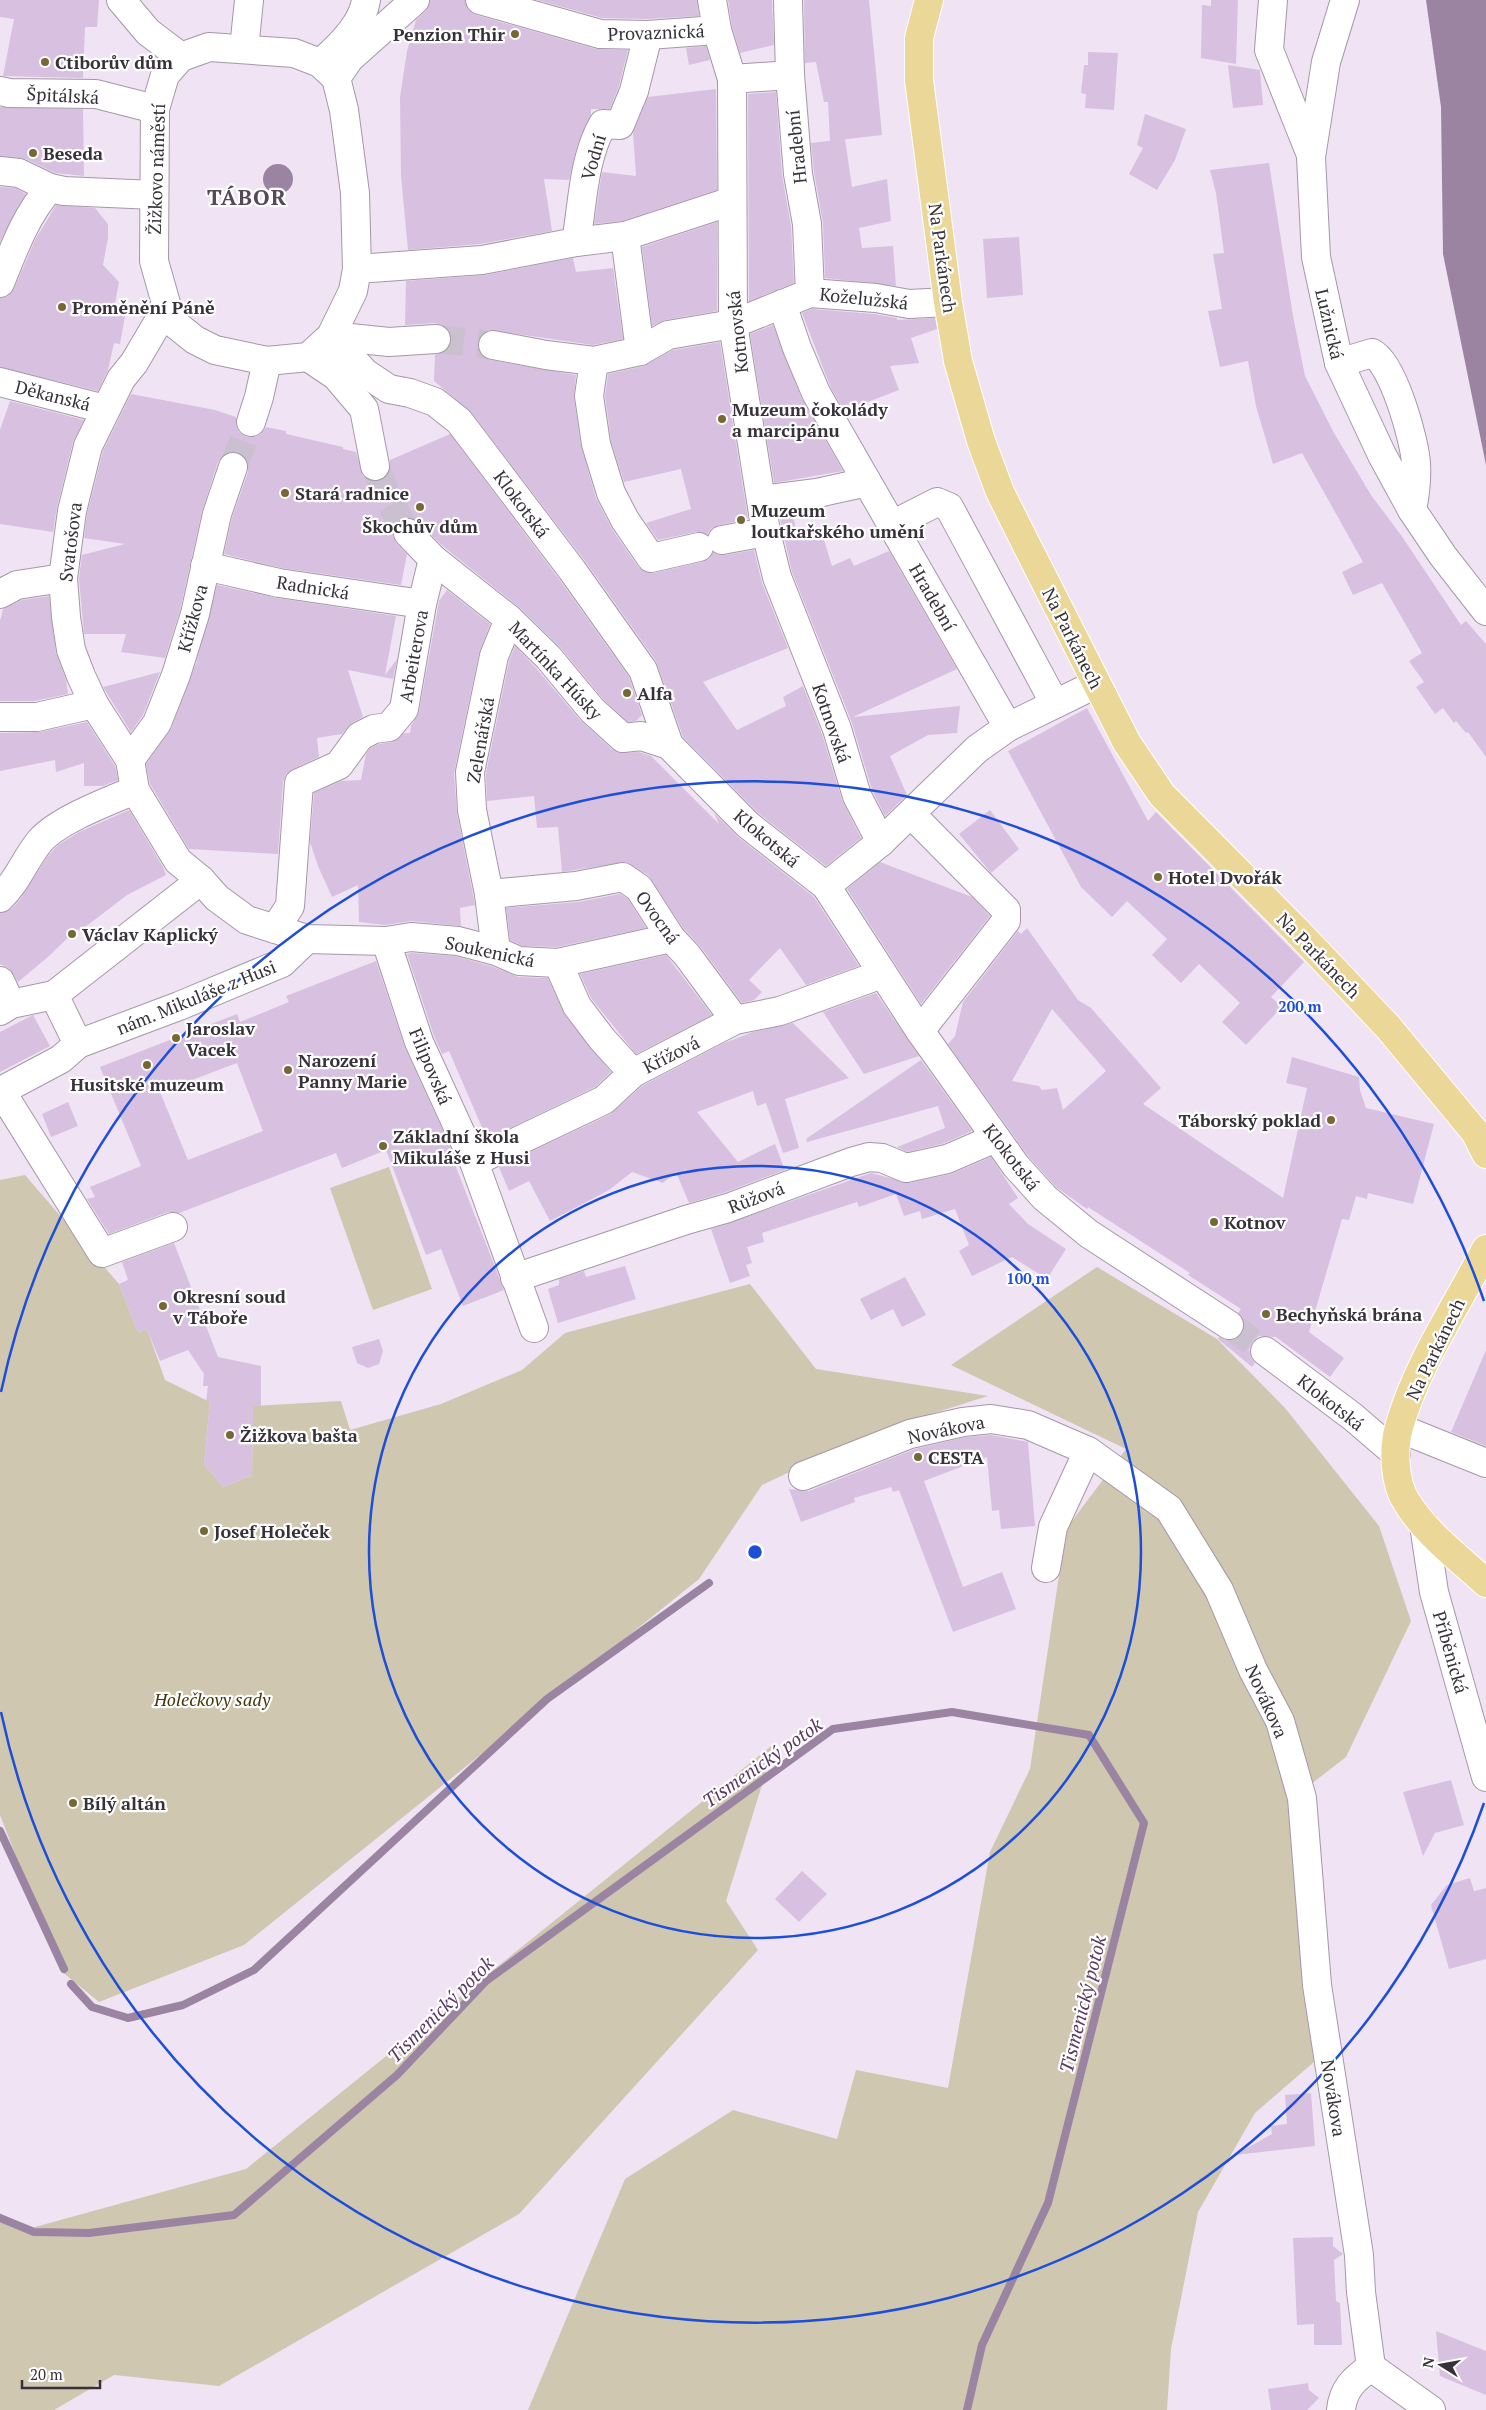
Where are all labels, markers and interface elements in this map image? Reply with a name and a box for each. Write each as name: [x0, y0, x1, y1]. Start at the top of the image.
street label: Provaznická: [607, 18, 705, 46]
place label: Penzion Thir: [393, 22, 505, 46]
marker: Penzion Thir: [509, 28, 521, 40]
place label: Ctiborův dům: [55, 50, 173, 74]
marker: Ctiborův dům: [39, 56, 51, 68]
street label: Špitálská: [26, 81, 100, 109]
street label: Žižkovo náměstí: [142, 102, 170, 235]
street label: Hradební: [780, 108, 812, 185]
street label: Vodní: [575, 131, 611, 183]
place label: Beseda: [43, 141, 103, 165]
marker: Beseda: [27, 147, 39, 159]
district label: TÁBOR: [207, 182, 287, 211]
street label: Na Parkánech: [923, 202, 963, 315]
street label: Koželužská: [819, 281, 909, 315]
street label: Lužnická: [1310, 286, 1350, 362]
street label: Kotnovská: [721, 290, 753, 374]
place label: Proměnění Páně: [72, 295, 215, 319]
marker: Proměnění Páně: [56, 301, 68, 313]
street label: Děkanská: [13, 374, 93, 416]
place label: Muzeum čokolády a marcipánu: [732, 397, 888, 442]
marker: Muzeum čokolády a marcipánu: [716, 413, 728, 425]
street label: Klokotská: [489, 465, 555, 543]
place label: Stará radnice: [295, 481, 409, 505]
marker: Stará radnice: [279, 487, 291, 499]
place label: Muzeum loutkařského umění: [751, 498, 925, 543]
street label: Svatošova: [53, 501, 87, 583]
marker: Škochův dům: [414, 501, 426, 513]
place label: Škochův dům: [362, 514, 478, 538]
marker: Muzeum loutkařského umění: [735, 514, 747, 526]
street label: Hradební: [904, 559, 962, 636]
street label: Radnická: [275, 569, 351, 605]
street label: Křížkova: [171, 581, 213, 655]
street label: Na Parkánech: [1037, 583, 1109, 693]
street label: Arbeiterova: [393, 608, 433, 704]
street label: Martínka Húsky: [504, 615, 609, 725]
street label: Kotnovská: [807, 680, 857, 766]
place label: Alfa: [637, 681, 673, 705]
marker: Alfa: [621, 687, 633, 699]
street label: Zelenářská: [461, 695, 499, 785]
street label: Klokotská: [729, 804, 805, 872]
place label: Hotel Dvořák: [1168, 865, 1282, 889]
marker: Hotel Dvořák: [1152, 871, 1164, 883]
street label: Ovocná: [631, 886, 685, 948]
street label: Na Parkánech: [1272, 907, 1366, 1003]
place label: Václav Kaplický: [82, 922, 218, 946]
marker: Václav Kaplický: [66, 928, 78, 940]
street label: Soukenická: [443, 930, 537, 972]
street label: nám. Mikuláše z Husi: [113, 954, 279, 1040]
text: 200 m: [1278, 996, 1322, 1016]
place label: Jaroslav Vacek: [186, 1016, 255, 1061]
street label: Filipovská: [404, 1024, 458, 1108]
street label: Křížová: [639, 1030, 703, 1078]
marker: Jaroslav Vacek: [170, 1032, 182, 1044]
place label: Narození Panny Marie: [298, 1048, 407, 1093]
marker: Husitské muzeum: [141, 1059, 153, 1071]
marker: Narození Panny Marie: [282, 1064, 294, 1076]
place label: Husitské muzeum: [70, 1072, 224, 1096]
place label: Táborský poklad: [1179, 1108, 1321, 1132]
marker: Táborský poklad: [1325, 1114, 1337, 1126]
street label: Klokotská: [978, 1119, 1046, 1195]
place label: Základní škola Mikuláše z Husi: [393, 1124, 529, 1169]
marker: Základní škola Mikuláše z Husi: [377, 1140, 389, 1152]
street label: Růžová: [725, 1175, 787, 1219]
place label: Kotnov: [1224, 1210, 1286, 1234]
marker: Kotnov: [1208, 1216, 1220, 1228]
text: 100 m: [1006, 1268, 1050, 1288]
place label: Okresní soud v Táboře: [172, 1284, 286, 1329]
street label: Na Parkánech: [1400, 1294, 1470, 1404]
marker: Okresní soud v Táboře: [157, 1300, 169, 1312]
place label: Bechyňská brána: [1276, 1302, 1422, 1326]
marker: Bechyňská brána: [1260, 1308, 1272, 1320]
street label: Klokotská: [1293, 1368, 1369, 1436]
street label: Novákova: [905, 1409, 987, 1449]
place label: Žižkova bašta: [240, 1423, 358, 1447]
marker: Žižkova bašta: [224, 1429, 236, 1441]
place label: CESTA: [928, 1445, 985, 1469]
marker: CESTA: [912, 1451, 924, 1463]
place label: Josef Holeček: [214, 1519, 330, 1543]
marker: Josef Holeček: [198, 1525, 210, 1537]
centre of rings: [746, 1543, 764, 1561]
street label: Příběnická: [1428, 1608, 1474, 1696]
street label: Novákova: [1240, 1661, 1294, 1741]
park label: Holečkovy sady: [153, 1687, 271, 1711]
water label: Tismenický potok: [697, 1711, 827, 1813]
place label: Bílý altán: [83, 1791, 166, 1815]
marker: Bílý altán: [67, 1797, 79, 1809]
water label: Tismenický potok: [1053, 1932, 1111, 2075]
water label: Tismenický potok: [381, 1950, 499, 2068]
street label: Novákova: [1316, 2058, 1352, 2138]
north arrow: [1416, 2340, 1466, 2390]
text: N: [1417, 2355, 1438, 2369]
scale bar: [22, 2358, 100, 2390]
text: 20 m: [30, 2364, 63, 2384]

